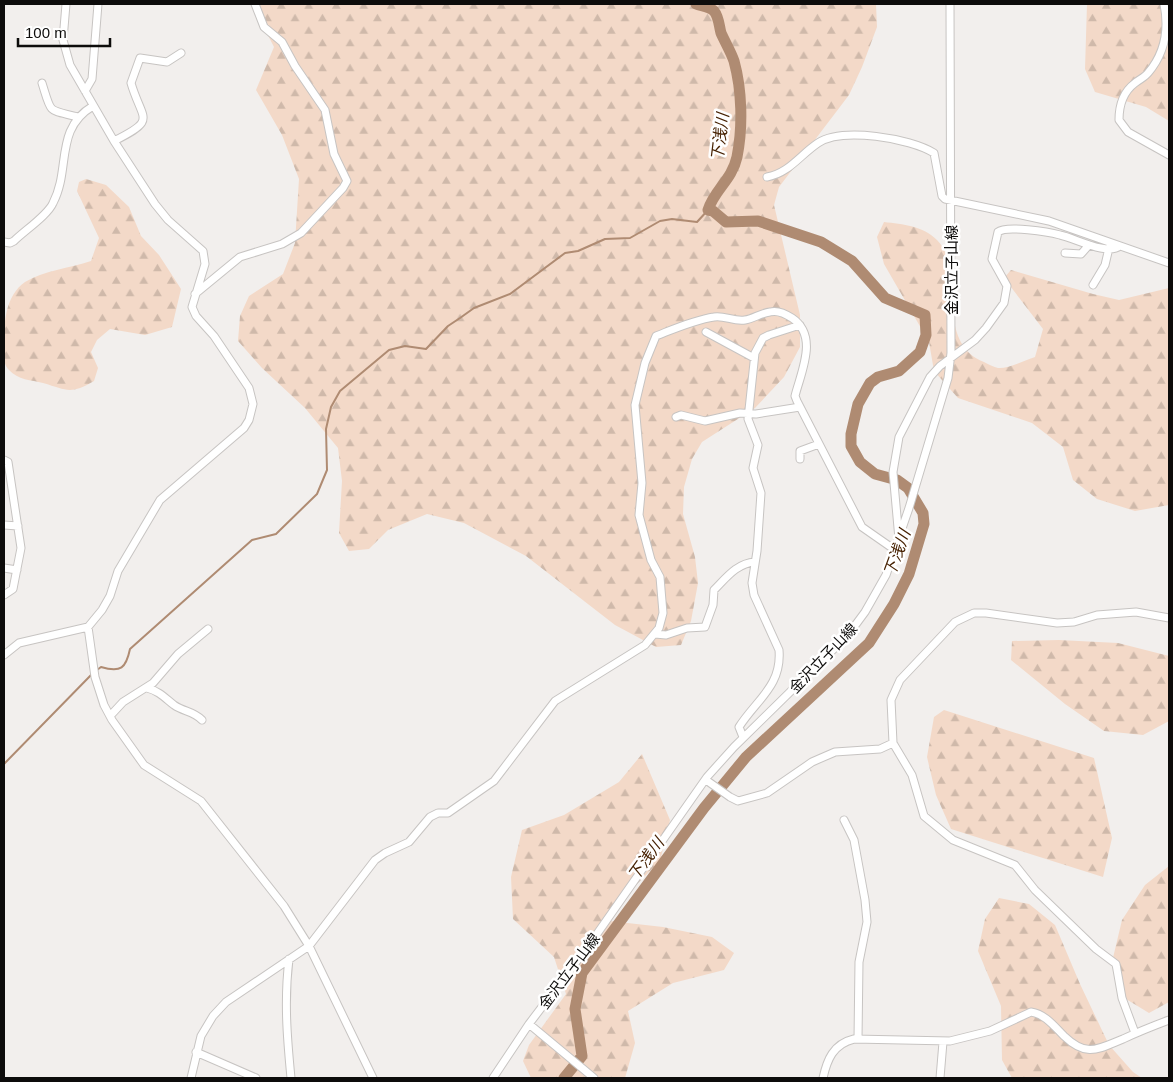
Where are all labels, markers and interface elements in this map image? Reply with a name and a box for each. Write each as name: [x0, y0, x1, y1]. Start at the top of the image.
scale bar: [18, 15, 110, 47]
text: 100 m: [25, 24, 67, 41]
water label: 下浅川: [709, 110, 732, 162]
street label: 金沢立子山線: [943, 225, 960, 315]
water label: 下浅川: [881, 526, 914, 578]
street label: 金沢立子山線: [786, 620, 860, 696]
water label: 下浅川: [625, 833, 668, 883]
street label: 金沢立子山線: [535, 930, 603, 1012]

